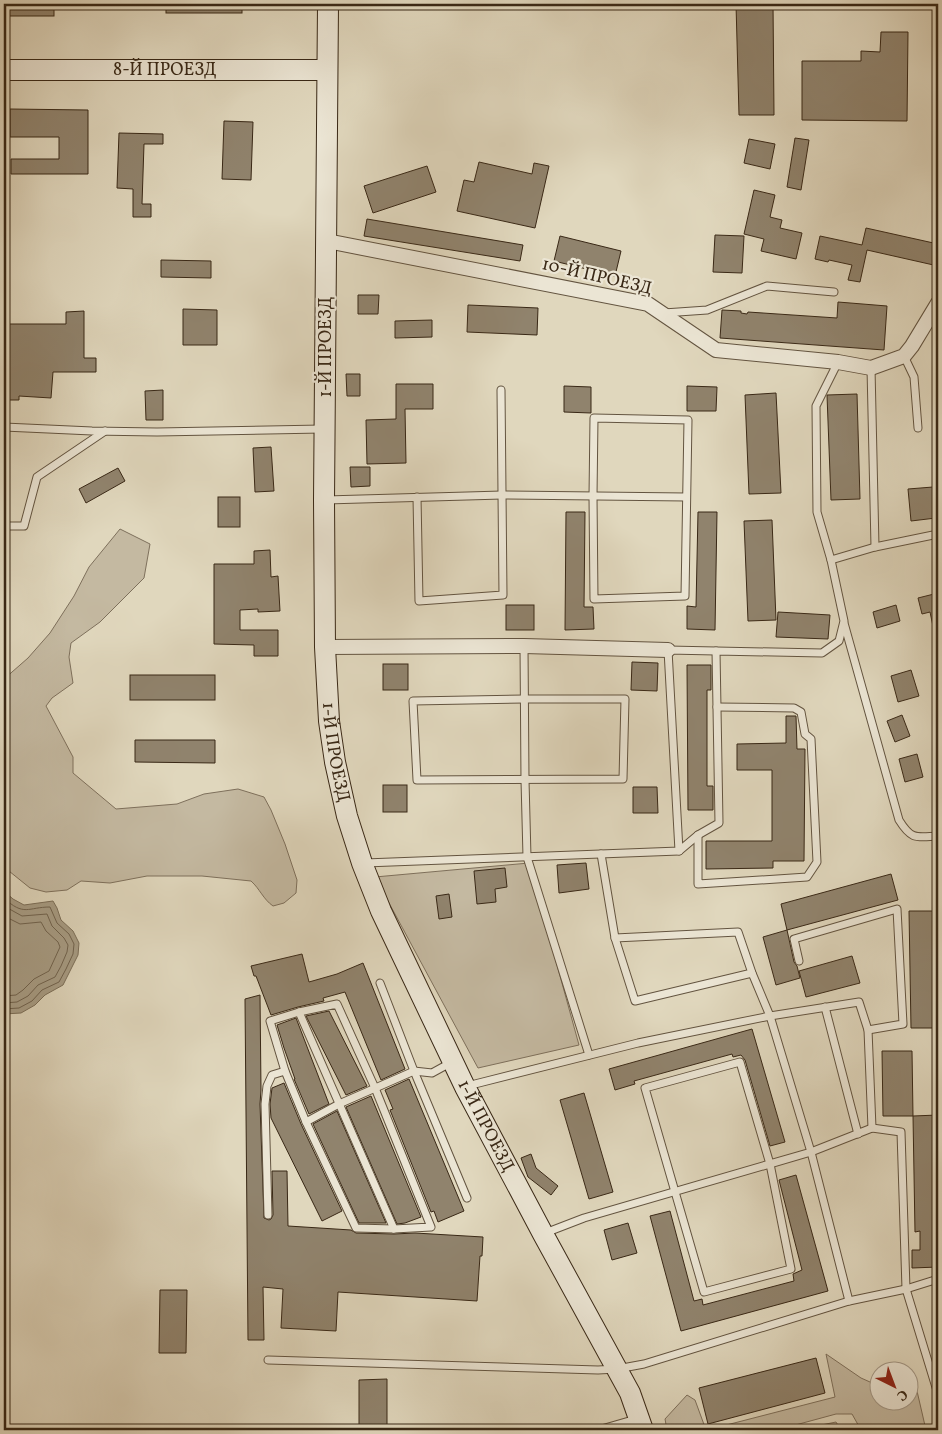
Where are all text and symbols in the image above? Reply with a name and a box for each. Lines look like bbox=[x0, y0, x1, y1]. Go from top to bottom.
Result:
street label: 8-Й ПРОЕЗД bbox=[113, 58, 217, 83]
street label: 10-Й ПРОЕЗД bbox=[539, 252, 655, 302]
street label: 1-Й ПРОЕЗД bbox=[314, 296, 339, 398]
street label: 1-Й ПРОЕЗД bbox=[316, 702, 356, 805]
street label: 1-Й ПРОЕЗД bbox=[451, 1076, 520, 1177]
north arrow bbox=[870, 1362, 920, 1412]
text: С bbox=[892, 1384, 911, 1405]

